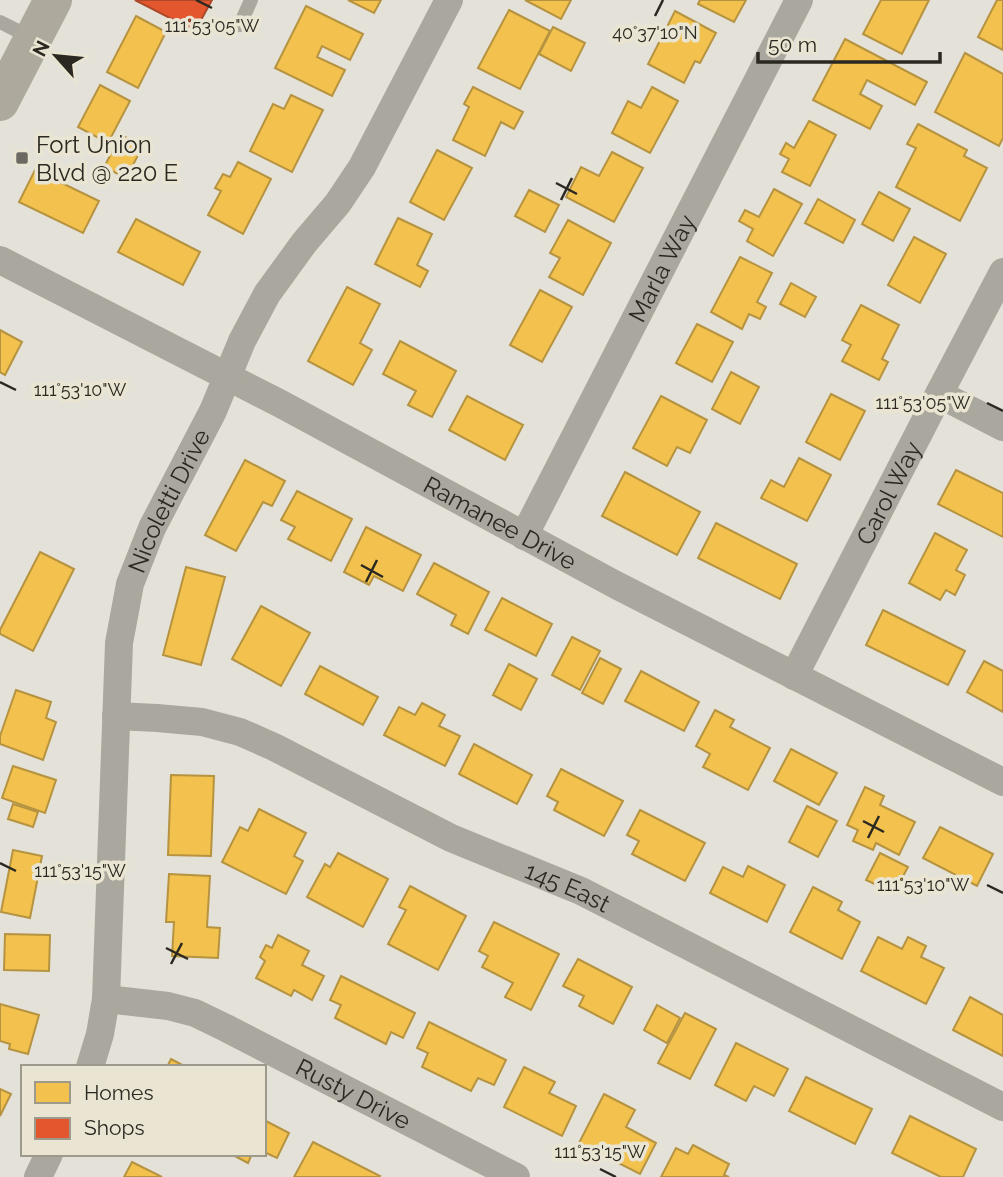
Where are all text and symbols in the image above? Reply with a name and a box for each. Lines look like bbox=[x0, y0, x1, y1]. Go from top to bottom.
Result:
text: 111°53'05"W bbox=[165, 15, 260, 36]
north arrow bbox=[21, 21, 91, 91]
scale bar bbox=[758, 21, 940, 65]
text: 40°37'10"N bbox=[612, 22, 698, 43]
text: 50 m bbox=[768, 32, 817, 57]
text: N bbox=[28, 37, 54, 60]
place label: Fort Union Blvd @ 220 E bbox=[36, 130, 178, 187]
marker: Fort Union Blvd @ 220 E bbox=[14, 150, 30, 166]
street label: Marla Way bbox=[622, 210, 701, 327]
text: 111°53'10"W bbox=[34, 379, 127, 400]
text: 111°53'05"W bbox=[876, 392, 971, 413]
street label: Nicoletti Drive bbox=[121, 424, 216, 577]
street label: Carol Way bbox=[850, 436, 927, 549]
street label: Ramanee Drive bbox=[419, 469, 582, 575]
street label: 145 East bbox=[521, 855, 615, 918]
text: 111°53'15"W bbox=[34, 860, 126, 881]
text: 111°53'10"W bbox=[877, 874, 970, 895]
street label: Rusty Drive bbox=[291, 1052, 416, 1135]
legend bbox=[21, 1065, 266, 1156]
text: Homes bbox=[84, 1080, 154, 1105]
text: Shops bbox=[84, 1115, 145, 1140]
text: 111°53'15"W bbox=[554, 1141, 646, 1162]

